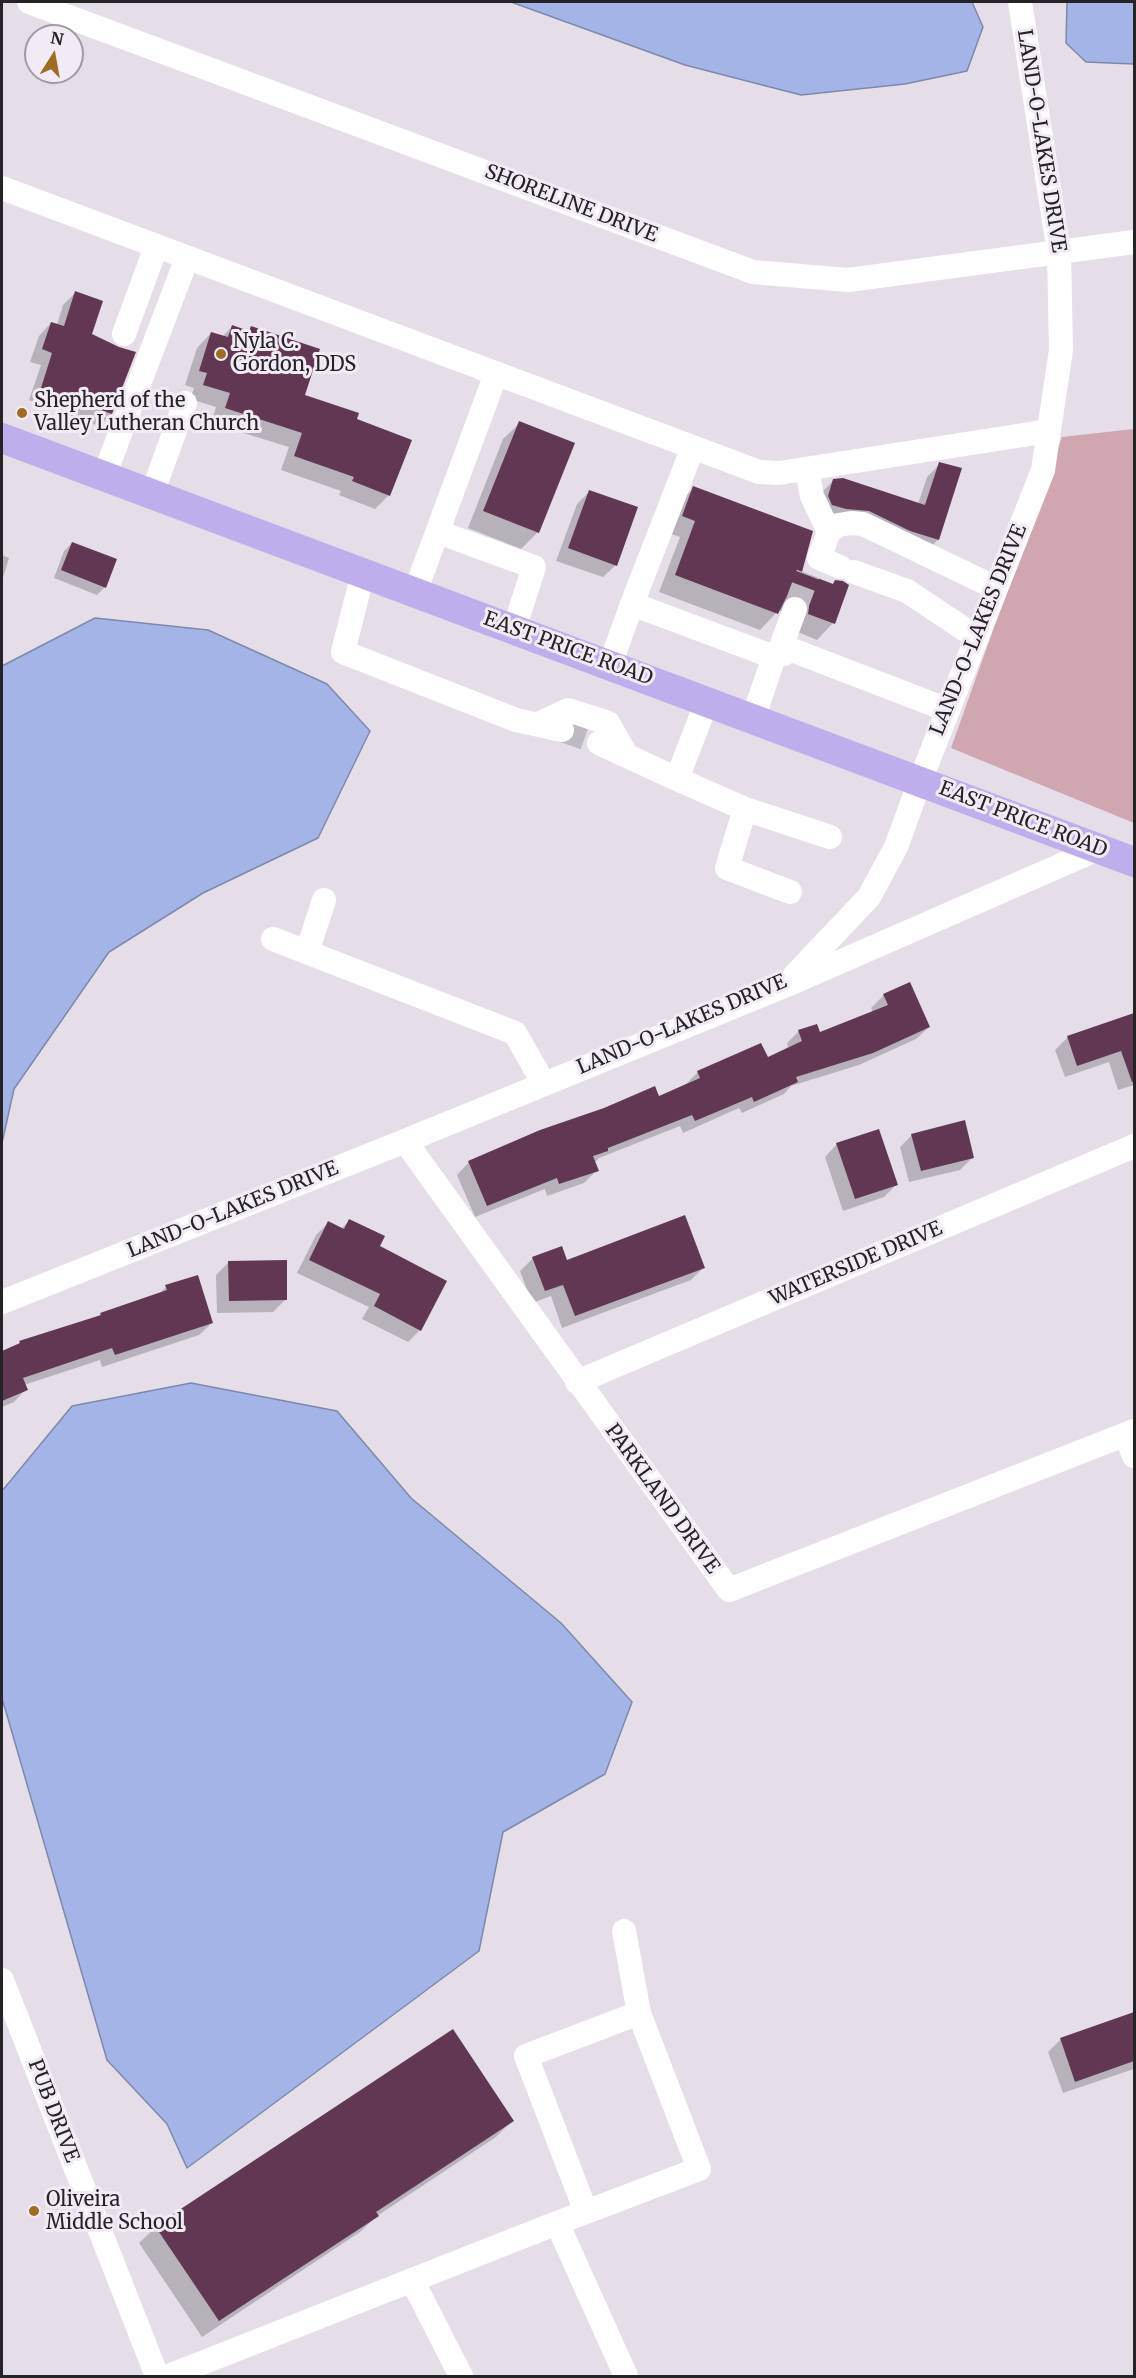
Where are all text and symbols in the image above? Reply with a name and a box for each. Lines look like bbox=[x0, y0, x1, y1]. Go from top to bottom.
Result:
north arrow bbox=[24, 24, 84, 84]
text: N bbox=[49, 27, 65, 49]
street label: LAND-O-LAKES DRIVE bbox=[1012, 28, 1070, 254]
street label: SHORELINE DRIVE bbox=[481, 160, 661, 248]
place label: Nyla C. Gordon, DDS bbox=[233, 330, 356, 377]
marker: Nyla C. Gordon, DDS bbox=[214, 347, 228, 361]
place label: Shepherd of the Valley Lutheran Church bbox=[34, 389, 259, 436]
marker: Shepherd of the Valley Lutheran Church bbox=[15, 406, 29, 420]
street label: LAND-O-LAKES DRIVE bbox=[926, 521, 1032, 739]
street label: EAST PRICE ROAD bbox=[480, 607, 656, 691]
street label: EAST PRICE ROAD bbox=[936, 777, 1110, 863]
street label: LAND-O-LAKES DRIVE bbox=[574, 970, 790, 1080]
street label: LAND-O-LAKES DRIVE bbox=[124, 1157, 342, 1263]
street label: WATERSIDE DRIVE bbox=[766, 1217, 946, 1311]
street label: PARKLAND DRIVE bbox=[600, 1420, 724, 1578]
street label: PUB DRIVE bbox=[22, 2056, 84, 2166]
place label: Oliveira Middle School bbox=[46, 2188, 183, 2235]
marker: Oliveira Middle School bbox=[27, 2204, 41, 2218]

